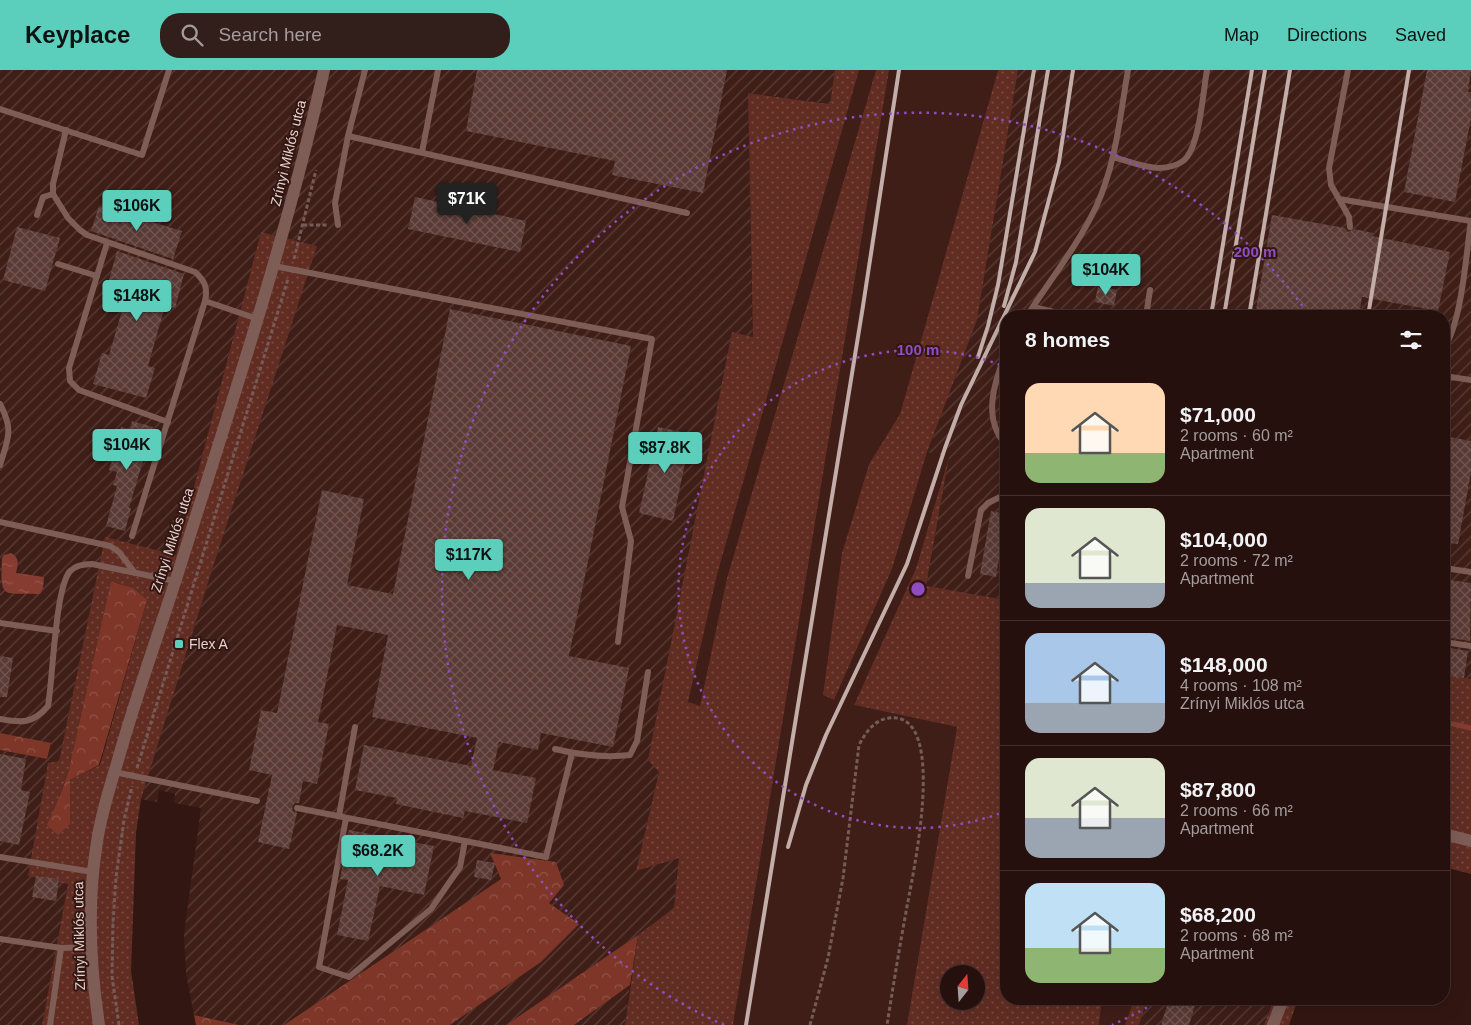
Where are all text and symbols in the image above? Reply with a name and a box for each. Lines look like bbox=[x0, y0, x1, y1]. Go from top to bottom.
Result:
search box bbox=[160, 13, 510, 58]
text: Keyplace bbox=[25, 21, 130, 48]
icon: search bbox=[178, 21, 206, 49]
text: Search here bbox=[218, 24, 322, 45]
text: Map bbox=[1224, 25, 1259, 45]
text: Directions bbox=[1287, 25, 1367, 45]
text: Saved bbox=[1395, 25, 1446, 45]
street label: Zrínyi Miklós utca bbox=[267, 98, 309, 208]
pin: $71K bbox=[437, 182, 497, 225]
pin: $106K bbox=[102, 190, 172, 232]
text: $71K bbox=[448, 190, 486, 207]
text: $106K bbox=[113, 197, 161, 214]
text: 200 m bbox=[1234, 243, 1276, 260]
pin: $104K bbox=[1071, 254, 1141, 296]
text: $104K bbox=[1082, 261, 1130, 278]
pin: $148K bbox=[102, 280, 172, 322]
text: $148K bbox=[113, 287, 161, 304]
icon: filters bbox=[1397, 326, 1425, 354]
text: 8 homes bbox=[1025, 328, 1110, 351]
text: 100 m bbox=[897, 341, 939, 358]
icon: home bbox=[1065, 403, 1125, 463]
text: $71,000 bbox=[1180, 403, 1256, 426]
text: 2 rooms · 60 m² bbox=[1180, 427, 1293, 444]
pin: $104K bbox=[92, 428, 162, 471]
pin: $87.8K bbox=[624, 432, 706, 474]
text: $104K bbox=[103, 436, 151, 453]
text: $87.8K bbox=[639, 439, 691, 456]
text: Apartment bbox=[1180, 445, 1254, 462]
street label: Zrínyi Miklós utca bbox=[148, 486, 197, 594]
icon: home bbox=[1065, 528, 1125, 588]
text: $104,000 bbox=[1180, 528, 1268, 551]
pin: $117K bbox=[434, 538, 504, 581]
text: $117K bbox=[446, 546, 492, 563]
text: 2 rooms · 72 m² bbox=[1180, 552, 1293, 569]
text: Apartment bbox=[1180, 570, 1254, 587]
centre of rings bbox=[909, 580, 927, 598]
place label: Flex A bbox=[189, 636, 229, 652]
marker: Flex A bbox=[173, 638, 185, 650]
icon: home bbox=[1065, 653, 1125, 713]
text: $148,000 bbox=[1180, 653, 1268, 676]
text: 4 rooms · 108 m² bbox=[1180, 677, 1302, 694]
text: Zrínyi Miklós utca bbox=[1180, 695, 1304, 712]
icon: home bbox=[1065, 778, 1125, 838]
text: $87,800 bbox=[1180, 778, 1256, 801]
text: 2 rooms · 66 m² bbox=[1180, 802, 1293, 819]
text: Apartment bbox=[1180, 820, 1254, 837]
pin: $68.2K bbox=[337, 834, 419, 877]
text: $68.2K bbox=[352, 842, 404, 859]
street label: Zrínyi Miklós utca bbox=[70, 881, 88, 991]
icon: home bbox=[1065, 903, 1125, 963]
text: $68,200 bbox=[1180, 903, 1256, 926]
text: 2 rooms · 68 m² bbox=[1180, 927, 1293, 944]
text: Apartment bbox=[1180, 945, 1254, 962]
north arrow bbox=[940, 965, 985, 1010]
map controls bbox=[940, 965, 985, 1010]

